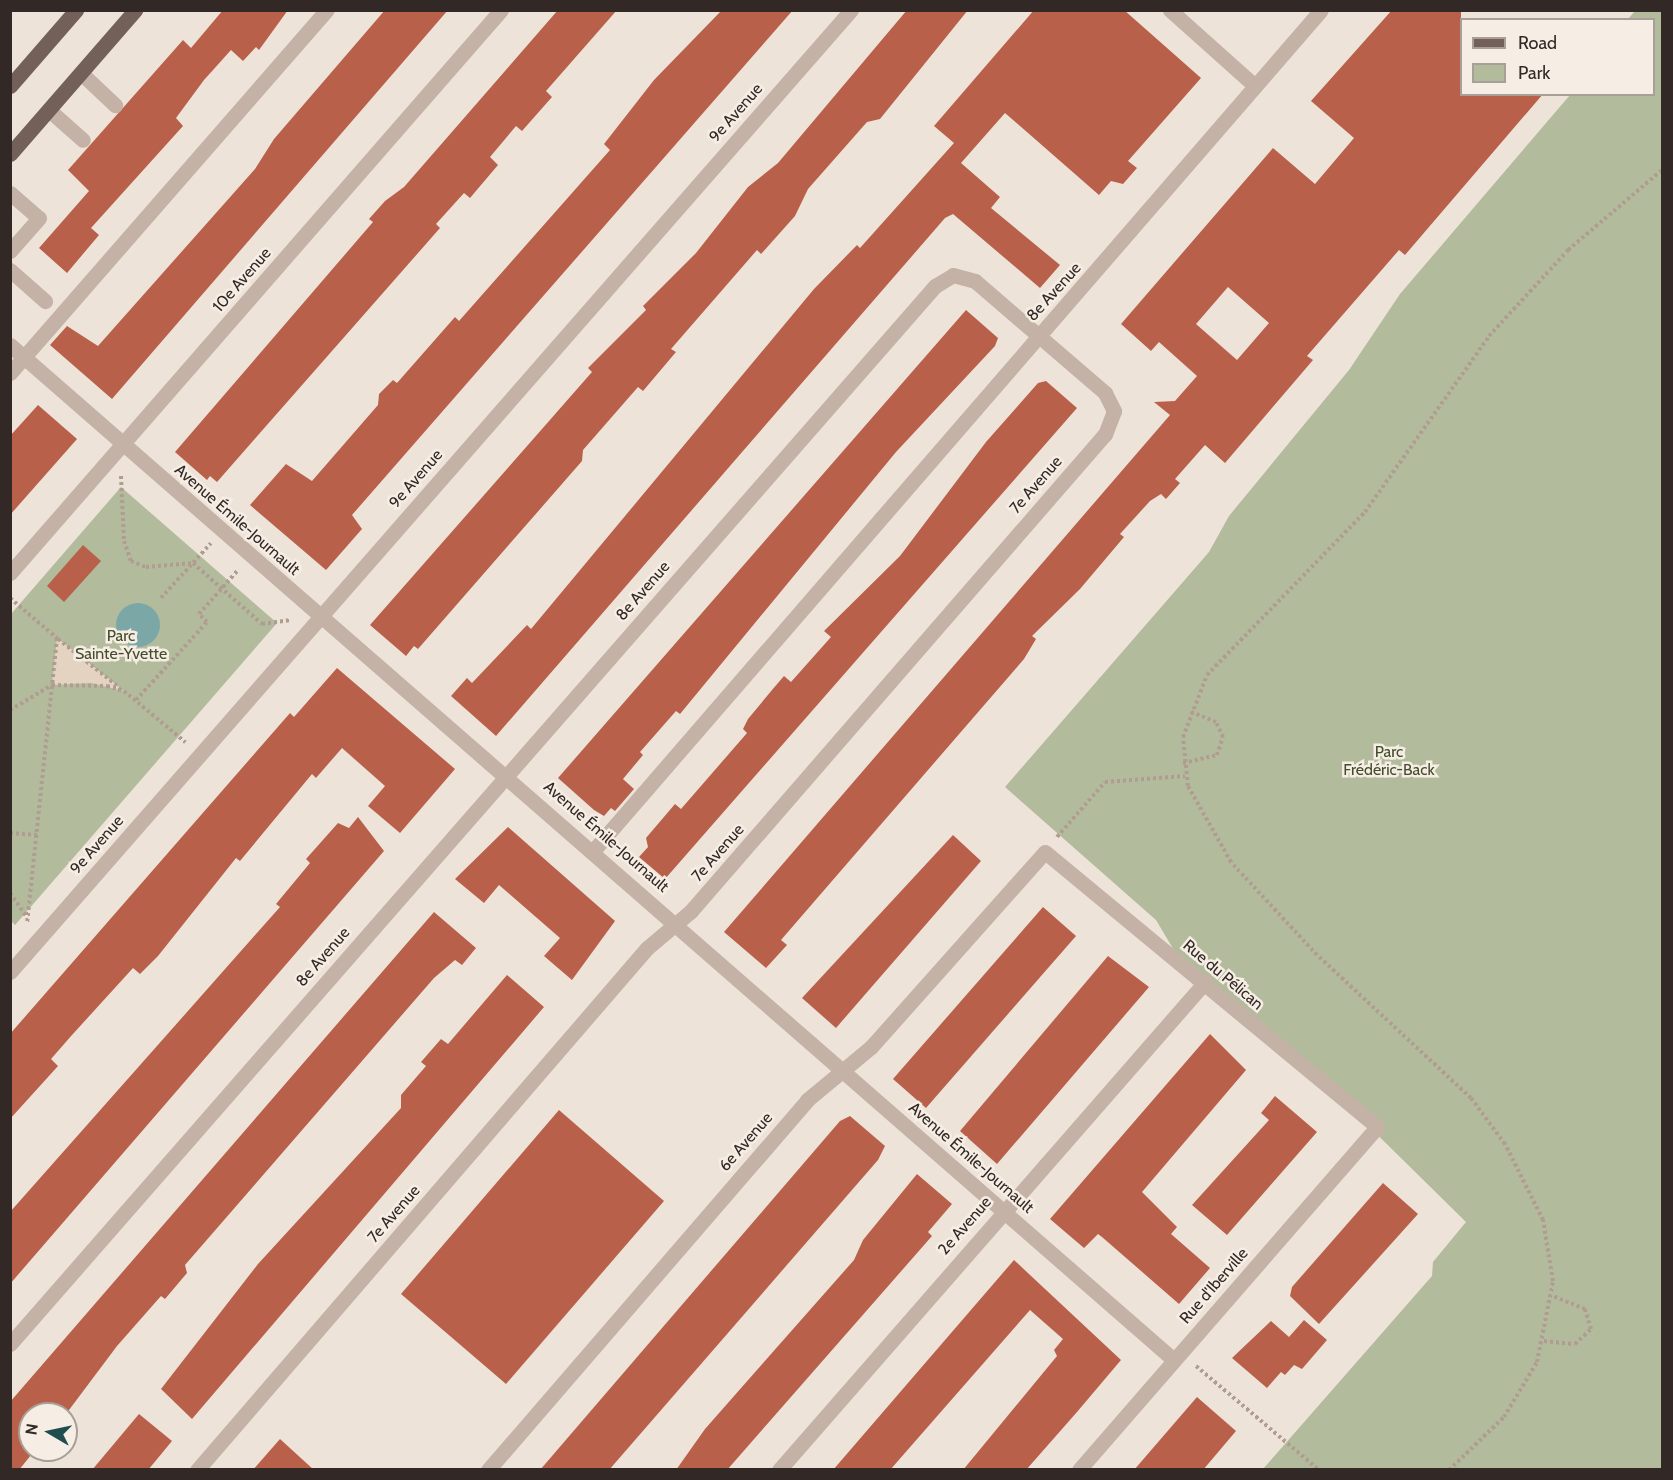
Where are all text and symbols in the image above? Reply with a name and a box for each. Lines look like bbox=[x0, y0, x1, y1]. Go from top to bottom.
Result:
legend bbox=[1460, 18, 1655, 96]
text: Road bbox=[1518, 32, 1557, 54]
text: Park bbox=[1518, 62, 1550, 84]
street label: 9e Avenue bbox=[705, 80, 767, 146]
street label: 10e Avenue bbox=[209, 244, 275, 316]
street label: 8e Avenue bbox=[1023, 259, 1085, 325]
street label: 9e Avenue bbox=[385, 446, 447, 512]
street label: 7e Avenue bbox=[1006, 452, 1066, 518]
street label: Avenue Émile-Journault bbox=[171, 460, 303, 580]
street label: 8e Avenue bbox=[612, 557, 674, 625]
park label: Parc Sainte-Yvette bbox=[75, 626, 167, 664]
park label: Parc Frédéric-Back bbox=[1343, 742, 1435, 780]
street label: Avenue Émile-Journault bbox=[540, 777, 672, 897]
street label: 9e Avenue bbox=[66, 812, 128, 878]
street label: 7e Avenue bbox=[688, 820, 748, 886]
street label: 8e Avenue bbox=[292, 923, 354, 991]
street label: Rue du Pélican bbox=[1179, 936, 1267, 1014]
street label: Avenue Émile-Journault bbox=[905, 1098, 1037, 1218]
street label: 6e Avenue bbox=[715, 1109, 777, 1175]
street label: 7e Avenue bbox=[364, 1181, 424, 1247]
street label: 2e Avenue bbox=[934, 1193, 996, 1259]
street label: Rue d'Iberville bbox=[1176, 1244, 1252, 1328]
north arrow bbox=[18, 1402, 78, 1462]
text: N bbox=[21, 1422, 42, 1436]

